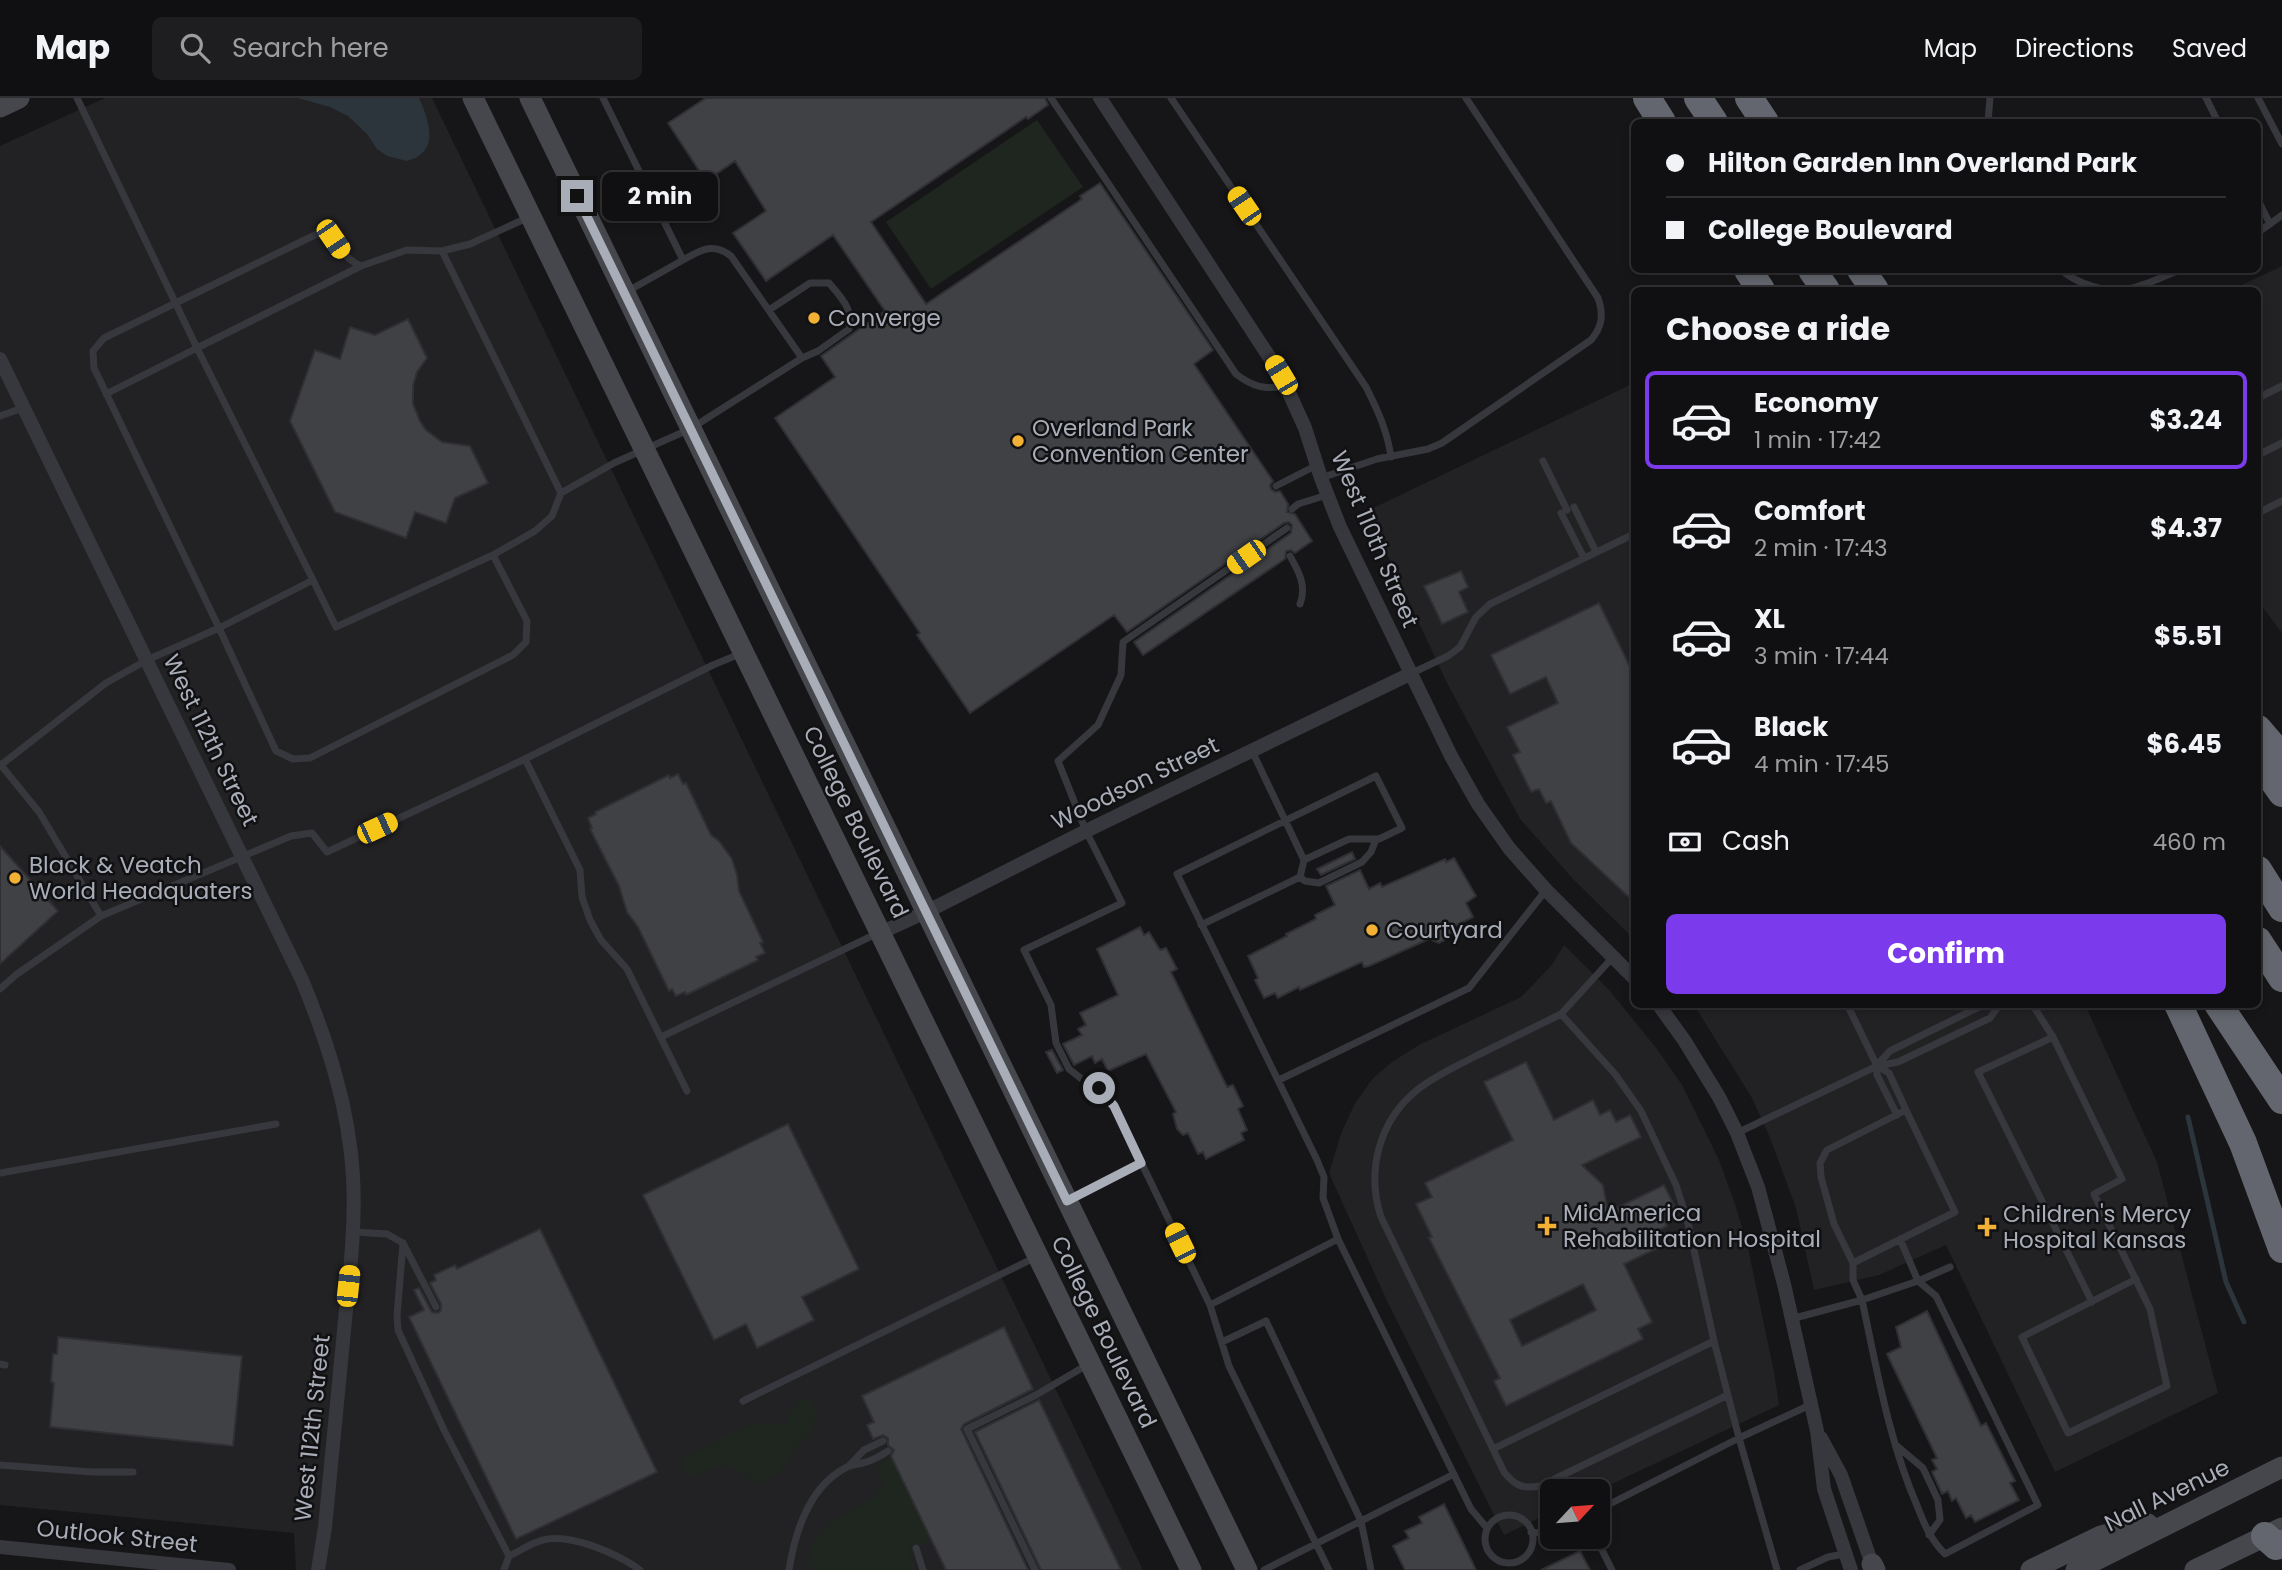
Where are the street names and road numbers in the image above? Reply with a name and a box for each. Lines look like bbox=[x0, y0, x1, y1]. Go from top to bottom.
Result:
street label: West 110th Street bbox=[1323, 446, 1427, 632]
street label: West 112th Street bbox=[155, 649, 267, 831]
street label: College Boulevard bbox=[796, 721, 916, 923]
street label: Woodson Street bbox=[1046, 729, 1224, 837]
street label: College Boulevard bbox=[1044, 1231, 1164, 1433]
street label: West 112th Street bbox=[286, 1333, 338, 1523]
street label: Nall Avenue bbox=[2099, 1451, 2235, 1539]
street label: Outlook Street bbox=[35, 1512, 199, 1560]

